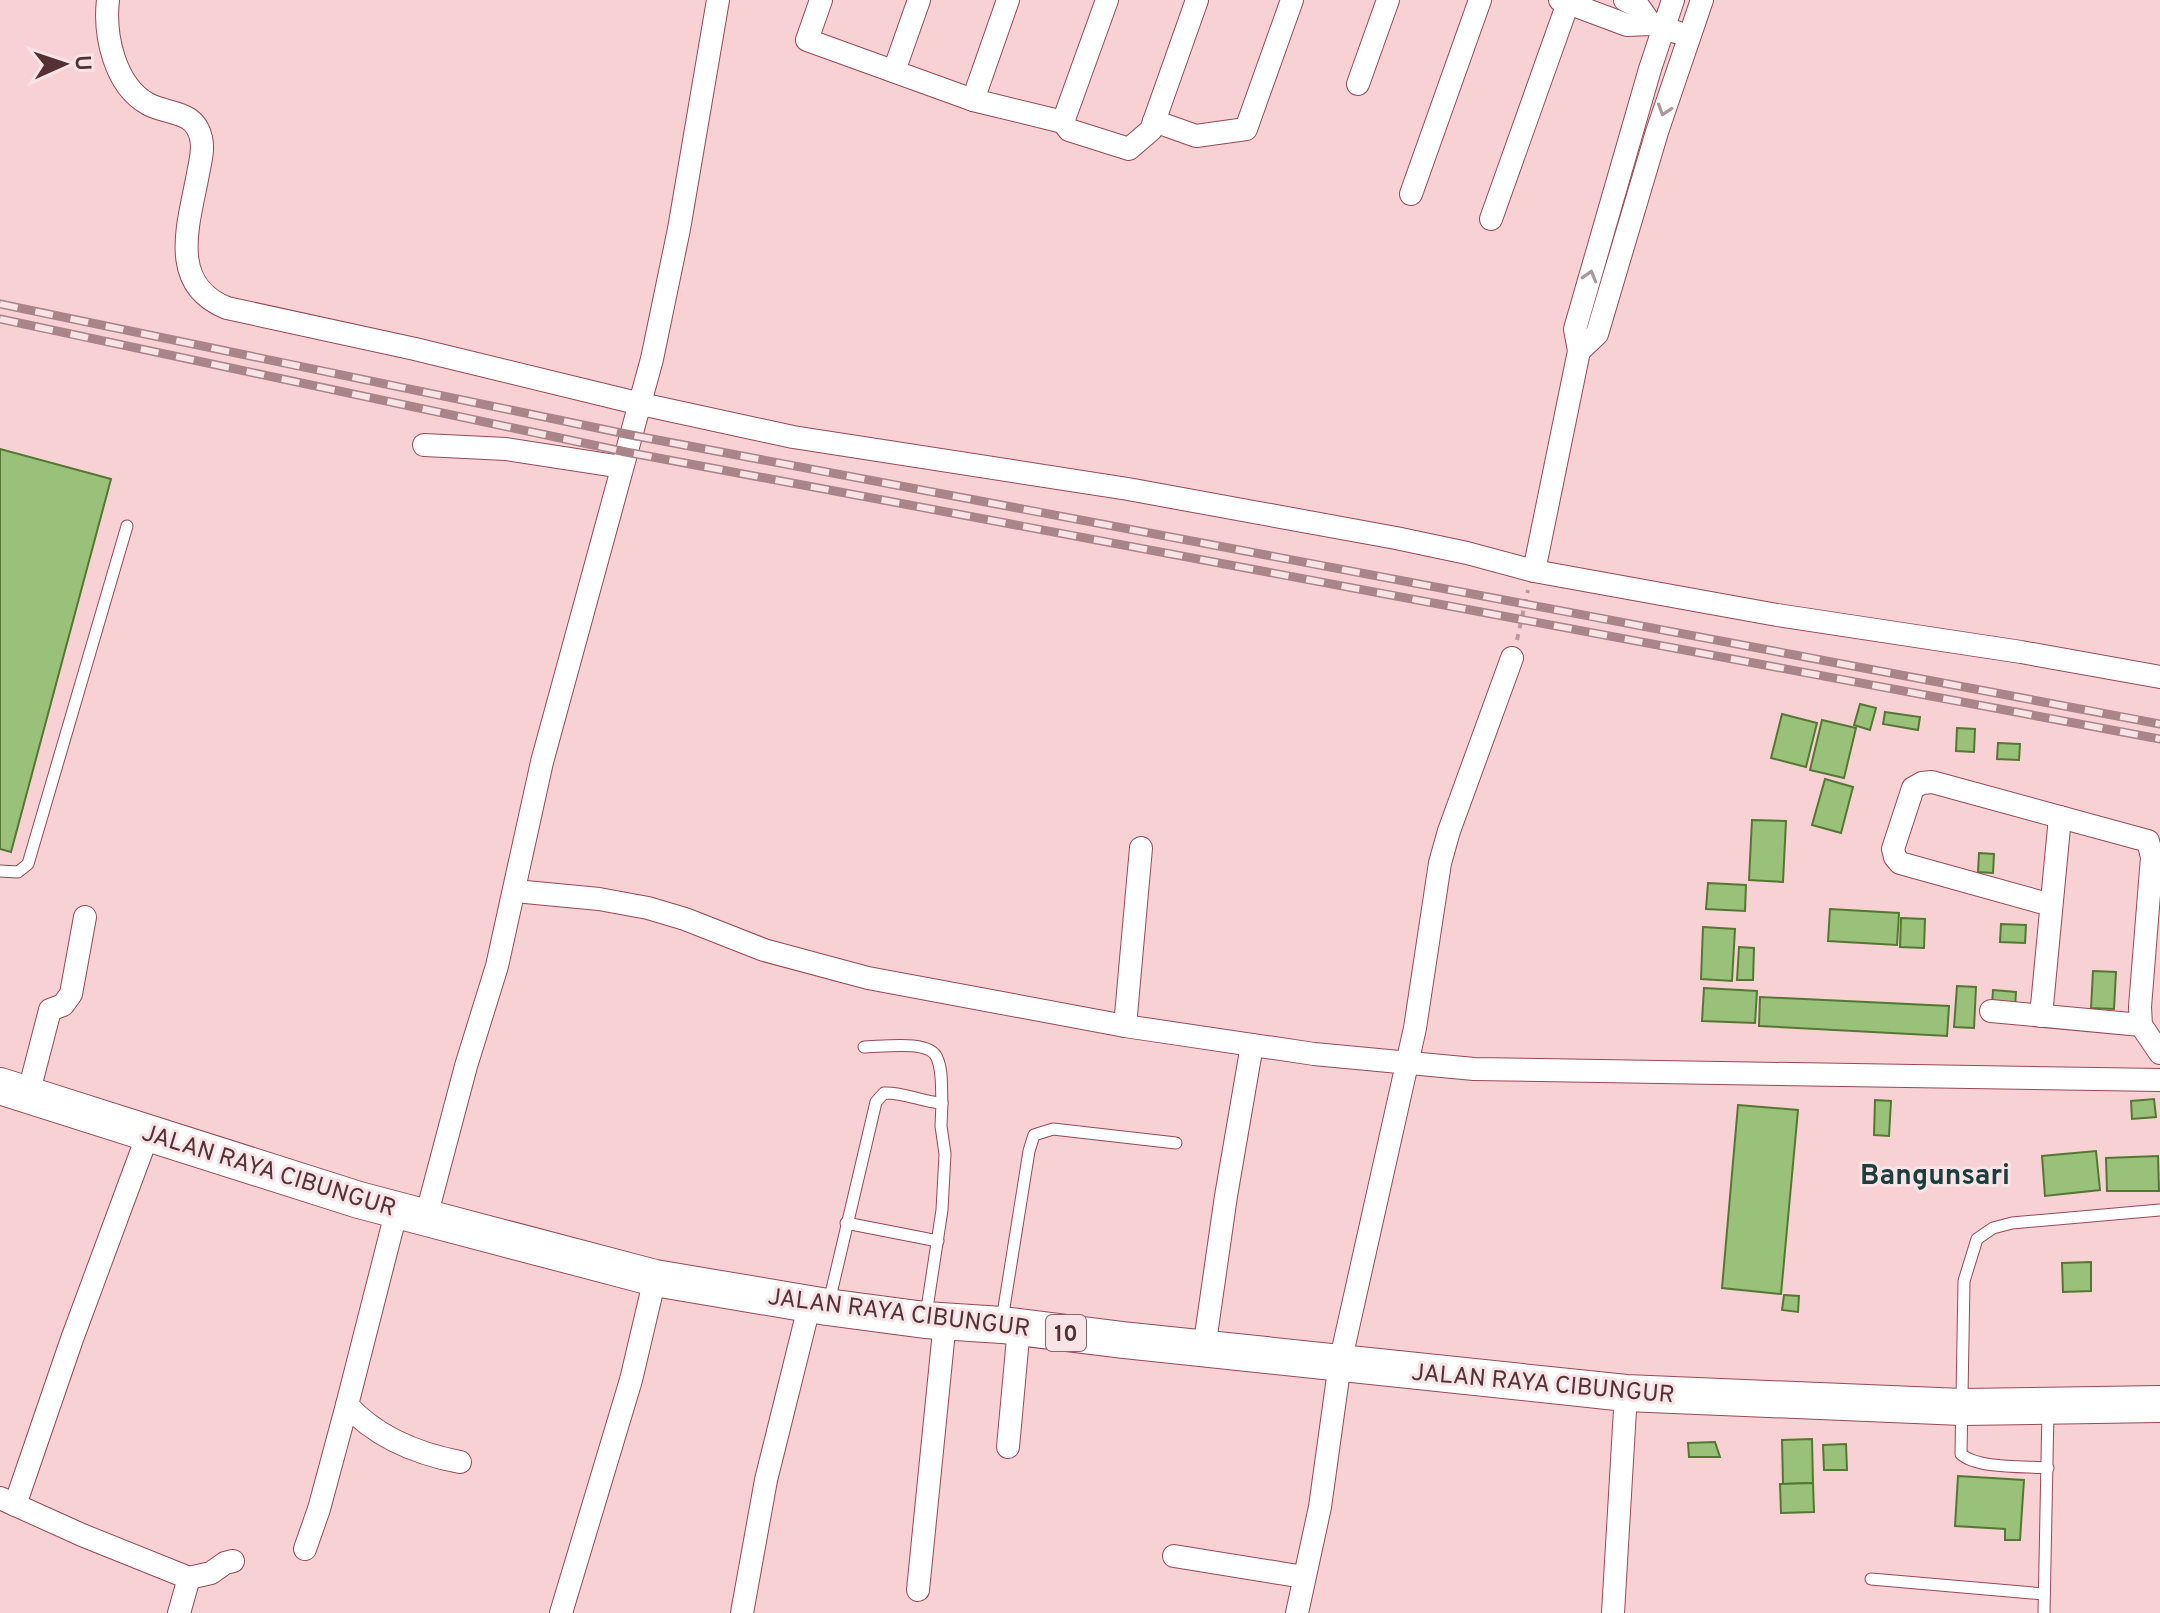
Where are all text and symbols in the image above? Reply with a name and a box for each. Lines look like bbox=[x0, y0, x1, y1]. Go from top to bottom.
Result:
north arrow bbox=[24, 24, 104, 104]
text: U bbox=[68, 55, 95, 72]
one-way arrow bbox=[1658, 102, 1674, 116]
one-way arrow bbox=[1581, 270, 1597, 283]
street label: JALAN RAYA CIBUNGUR bbox=[138, 1119, 399, 1225]
district label: Bangunsari bbox=[1860, 1159, 2010, 1195]
street label: JALAN RAYA CIBUNGUR bbox=[766, 1283, 1032, 1345]
road number: 10 bbox=[1046, 1315, 1086, 1351]
street label: JALAN RAYA CIBUNGUR bbox=[1410, 1359, 1676, 1411]

